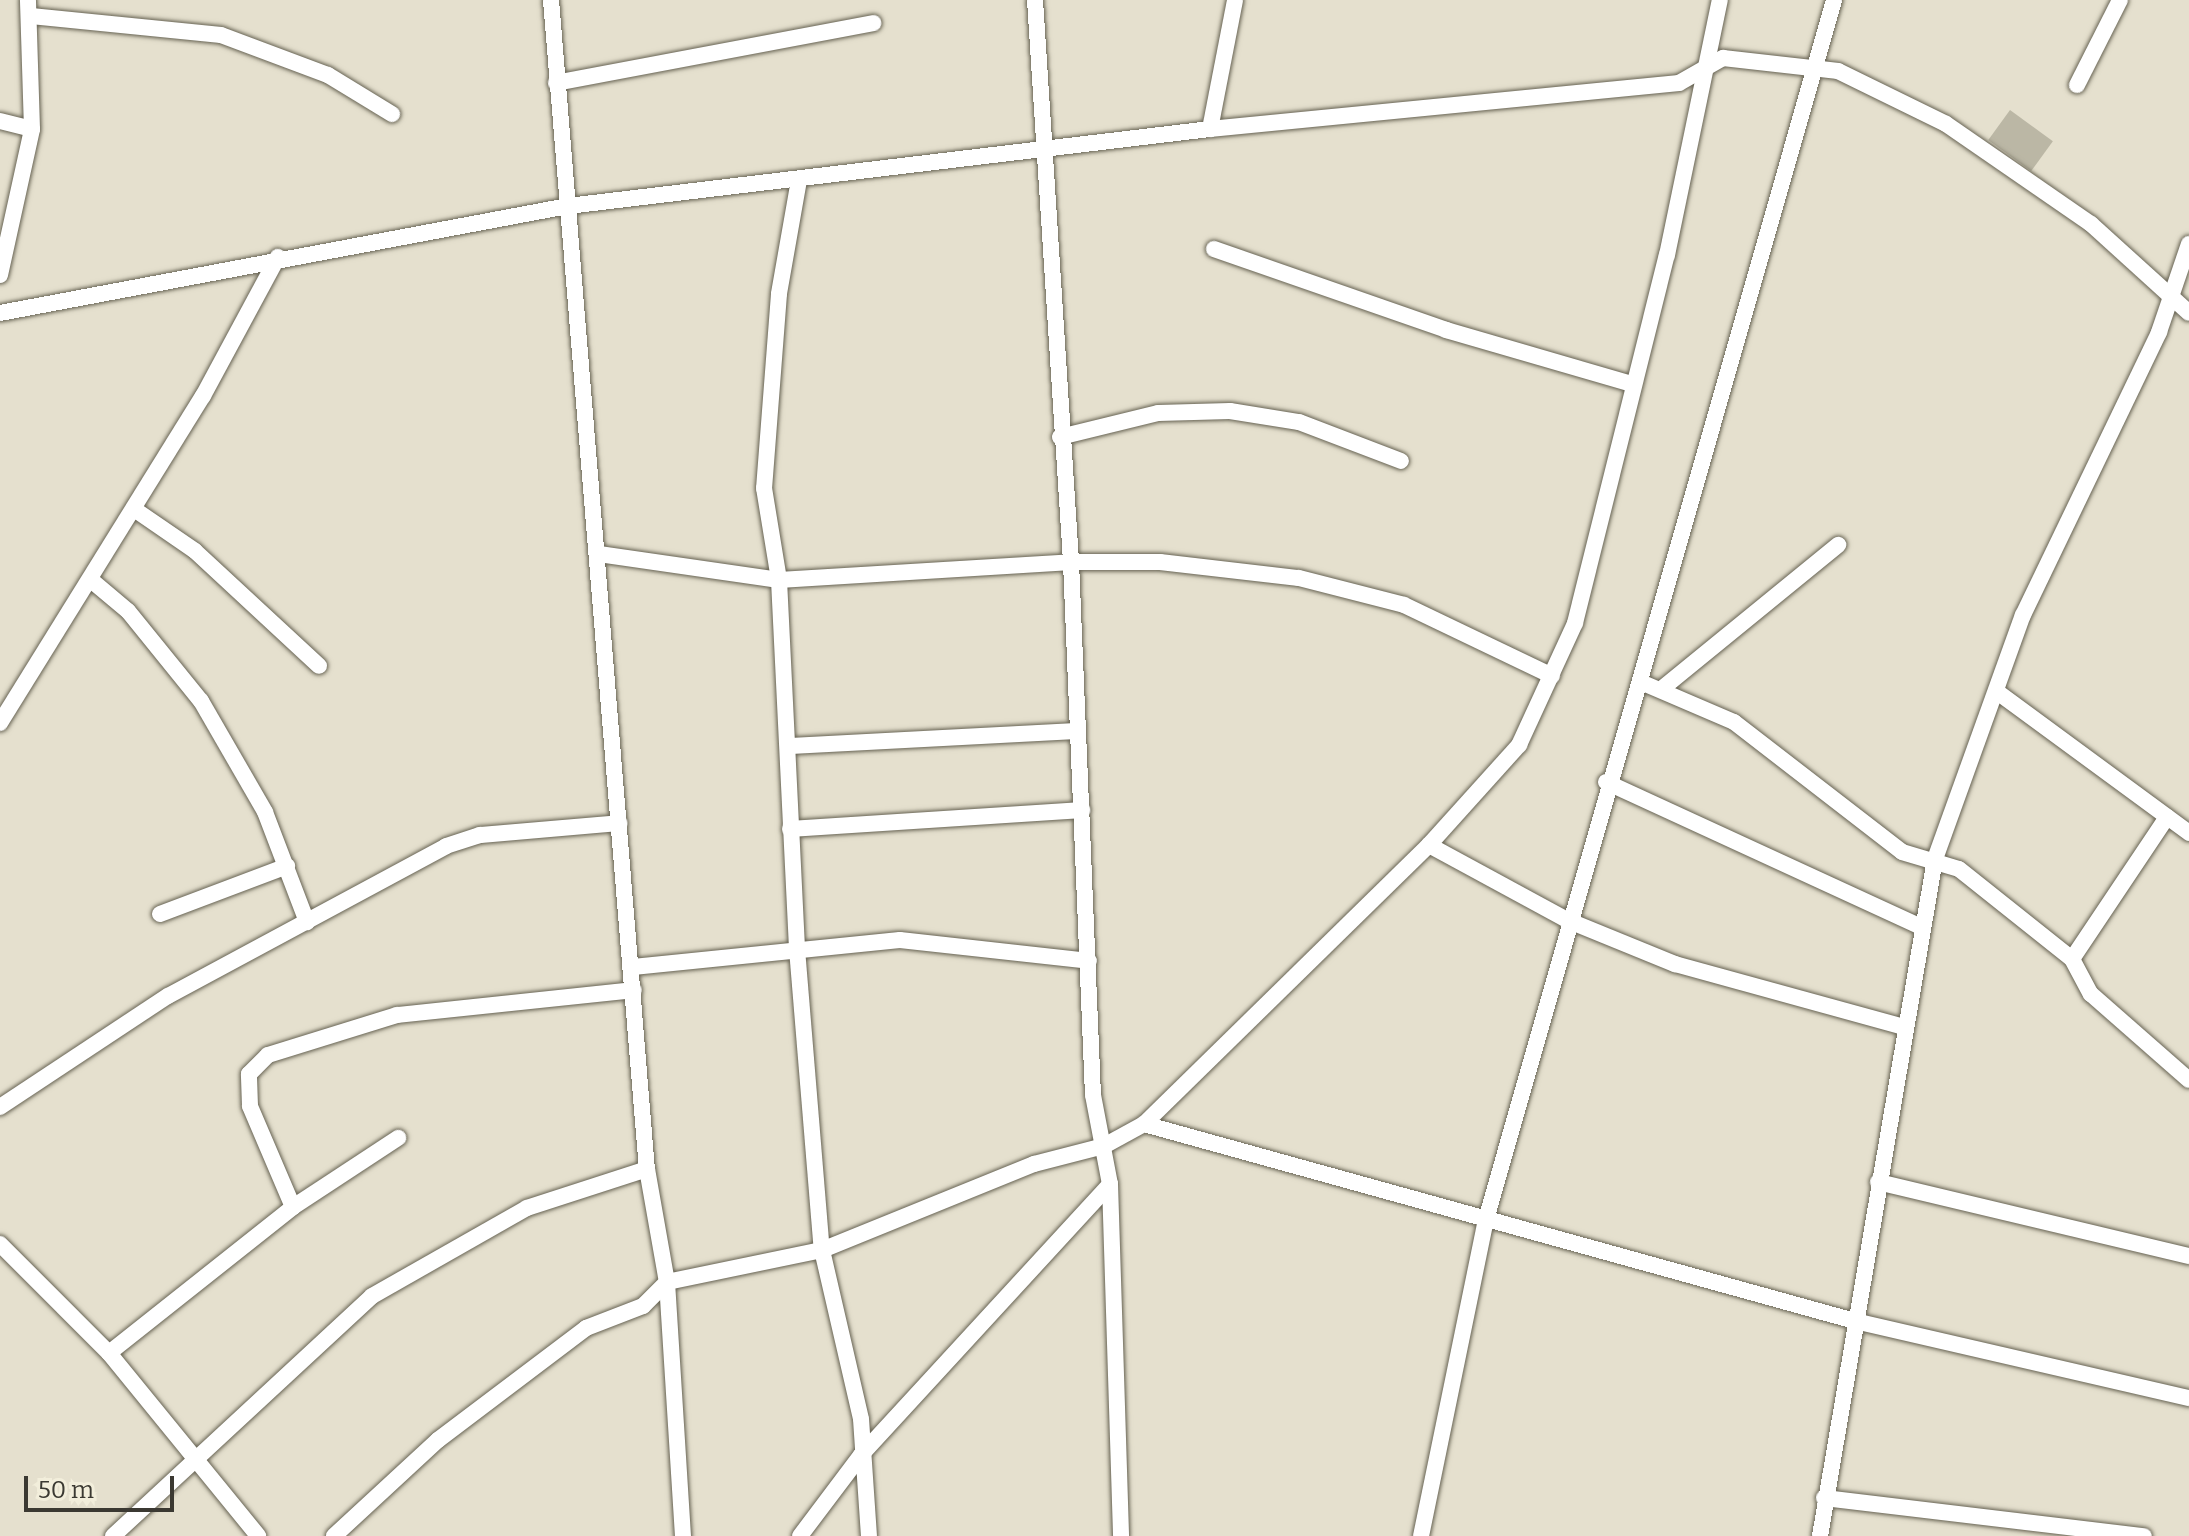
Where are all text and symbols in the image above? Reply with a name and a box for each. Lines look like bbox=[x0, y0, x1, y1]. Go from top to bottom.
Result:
scale bar bbox=[28, 1460, 178, 1510]
text: 50 m bbox=[38, 1476, 94, 1504]

